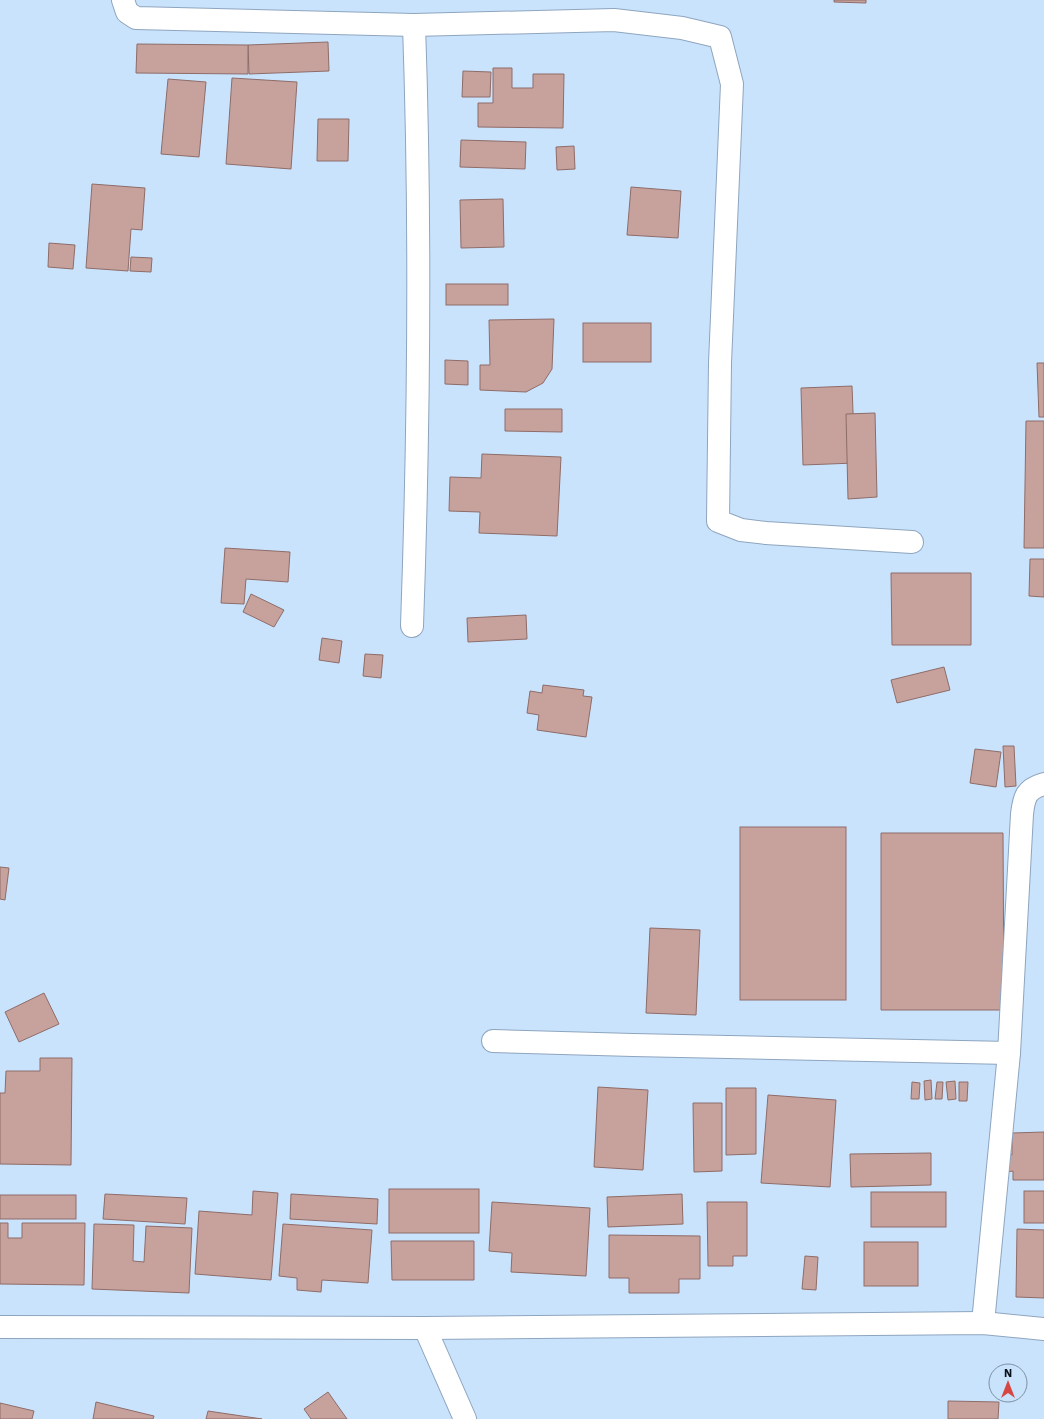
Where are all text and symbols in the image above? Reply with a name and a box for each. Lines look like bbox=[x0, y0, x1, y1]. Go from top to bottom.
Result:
north arrow bbox=[988, 1363, 1028, 1403]
text: N bbox=[1004, 1367, 1012, 1380]

